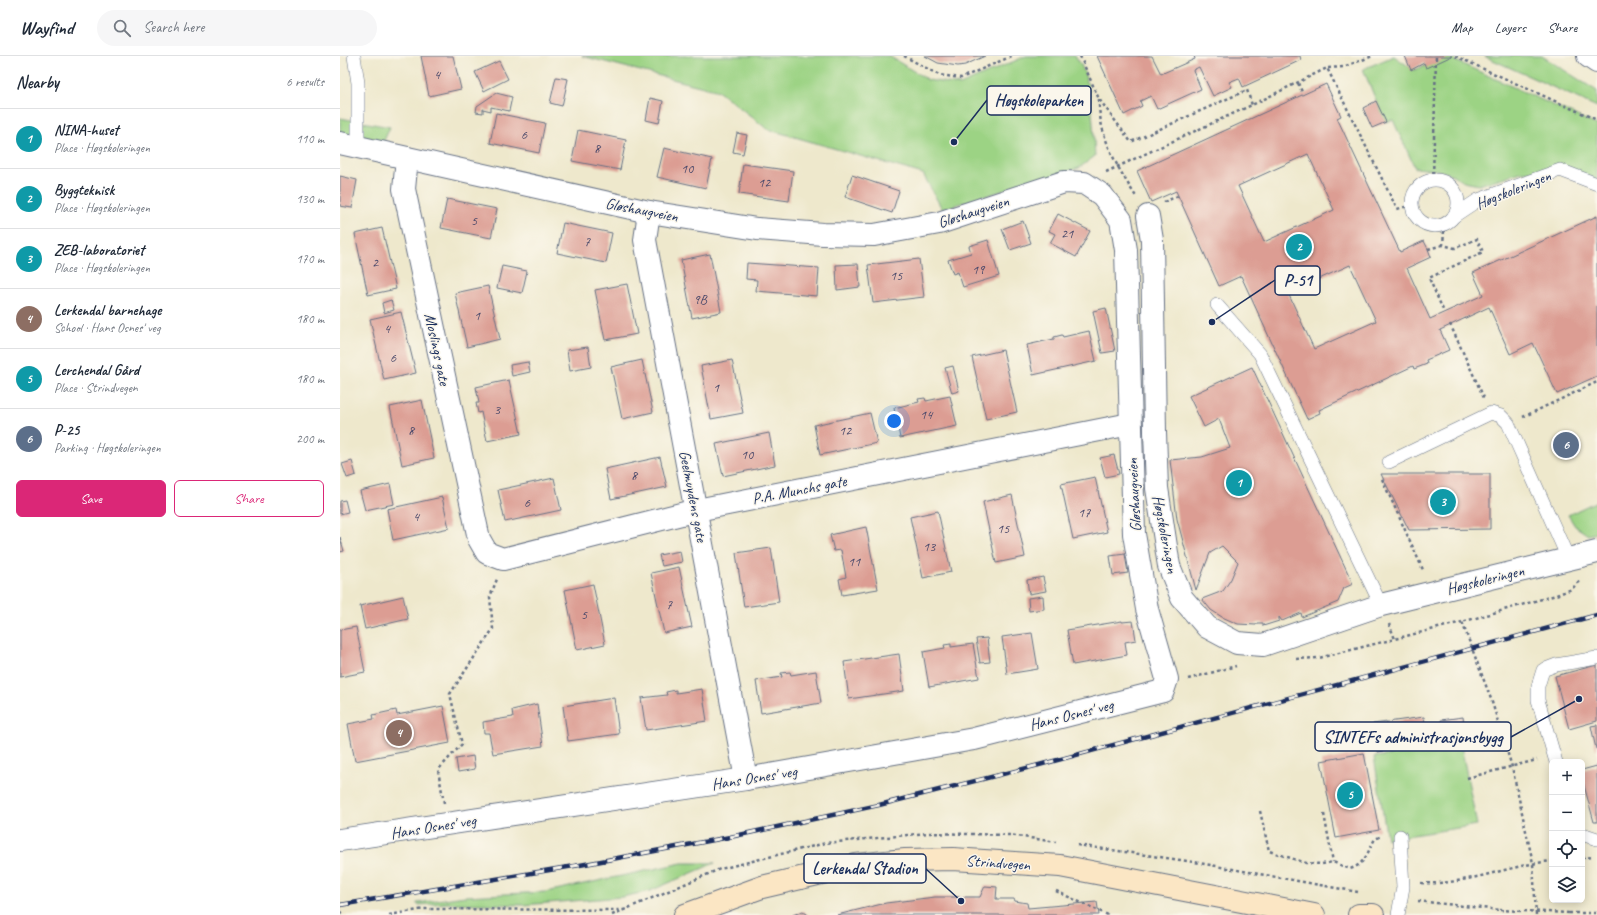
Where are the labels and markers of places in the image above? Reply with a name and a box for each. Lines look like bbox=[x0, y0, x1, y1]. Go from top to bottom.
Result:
callout: Høgskoleparken bbox=[987, 86, 1091, 115]
pin: 2 bbox=[1286, 232, 1312, 262]
callout: P-51 bbox=[1275, 266, 1320, 295]
pin: 6 bbox=[1553, 430, 1579, 460]
pin: 1 bbox=[1226, 468, 1252, 498]
pin: 3 bbox=[1430, 487, 1456, 517]
pin: 4 bbox=[386, 718, 412, 748]
callout: SINTEFs administrasjonsbygg bbox=[1315, 722, 1511, 751]
pin: 5 bbox=[1337, 780, 1363, 810]
callout: Lerkendal Stadion bbox=[804, 854, 926, 883]

